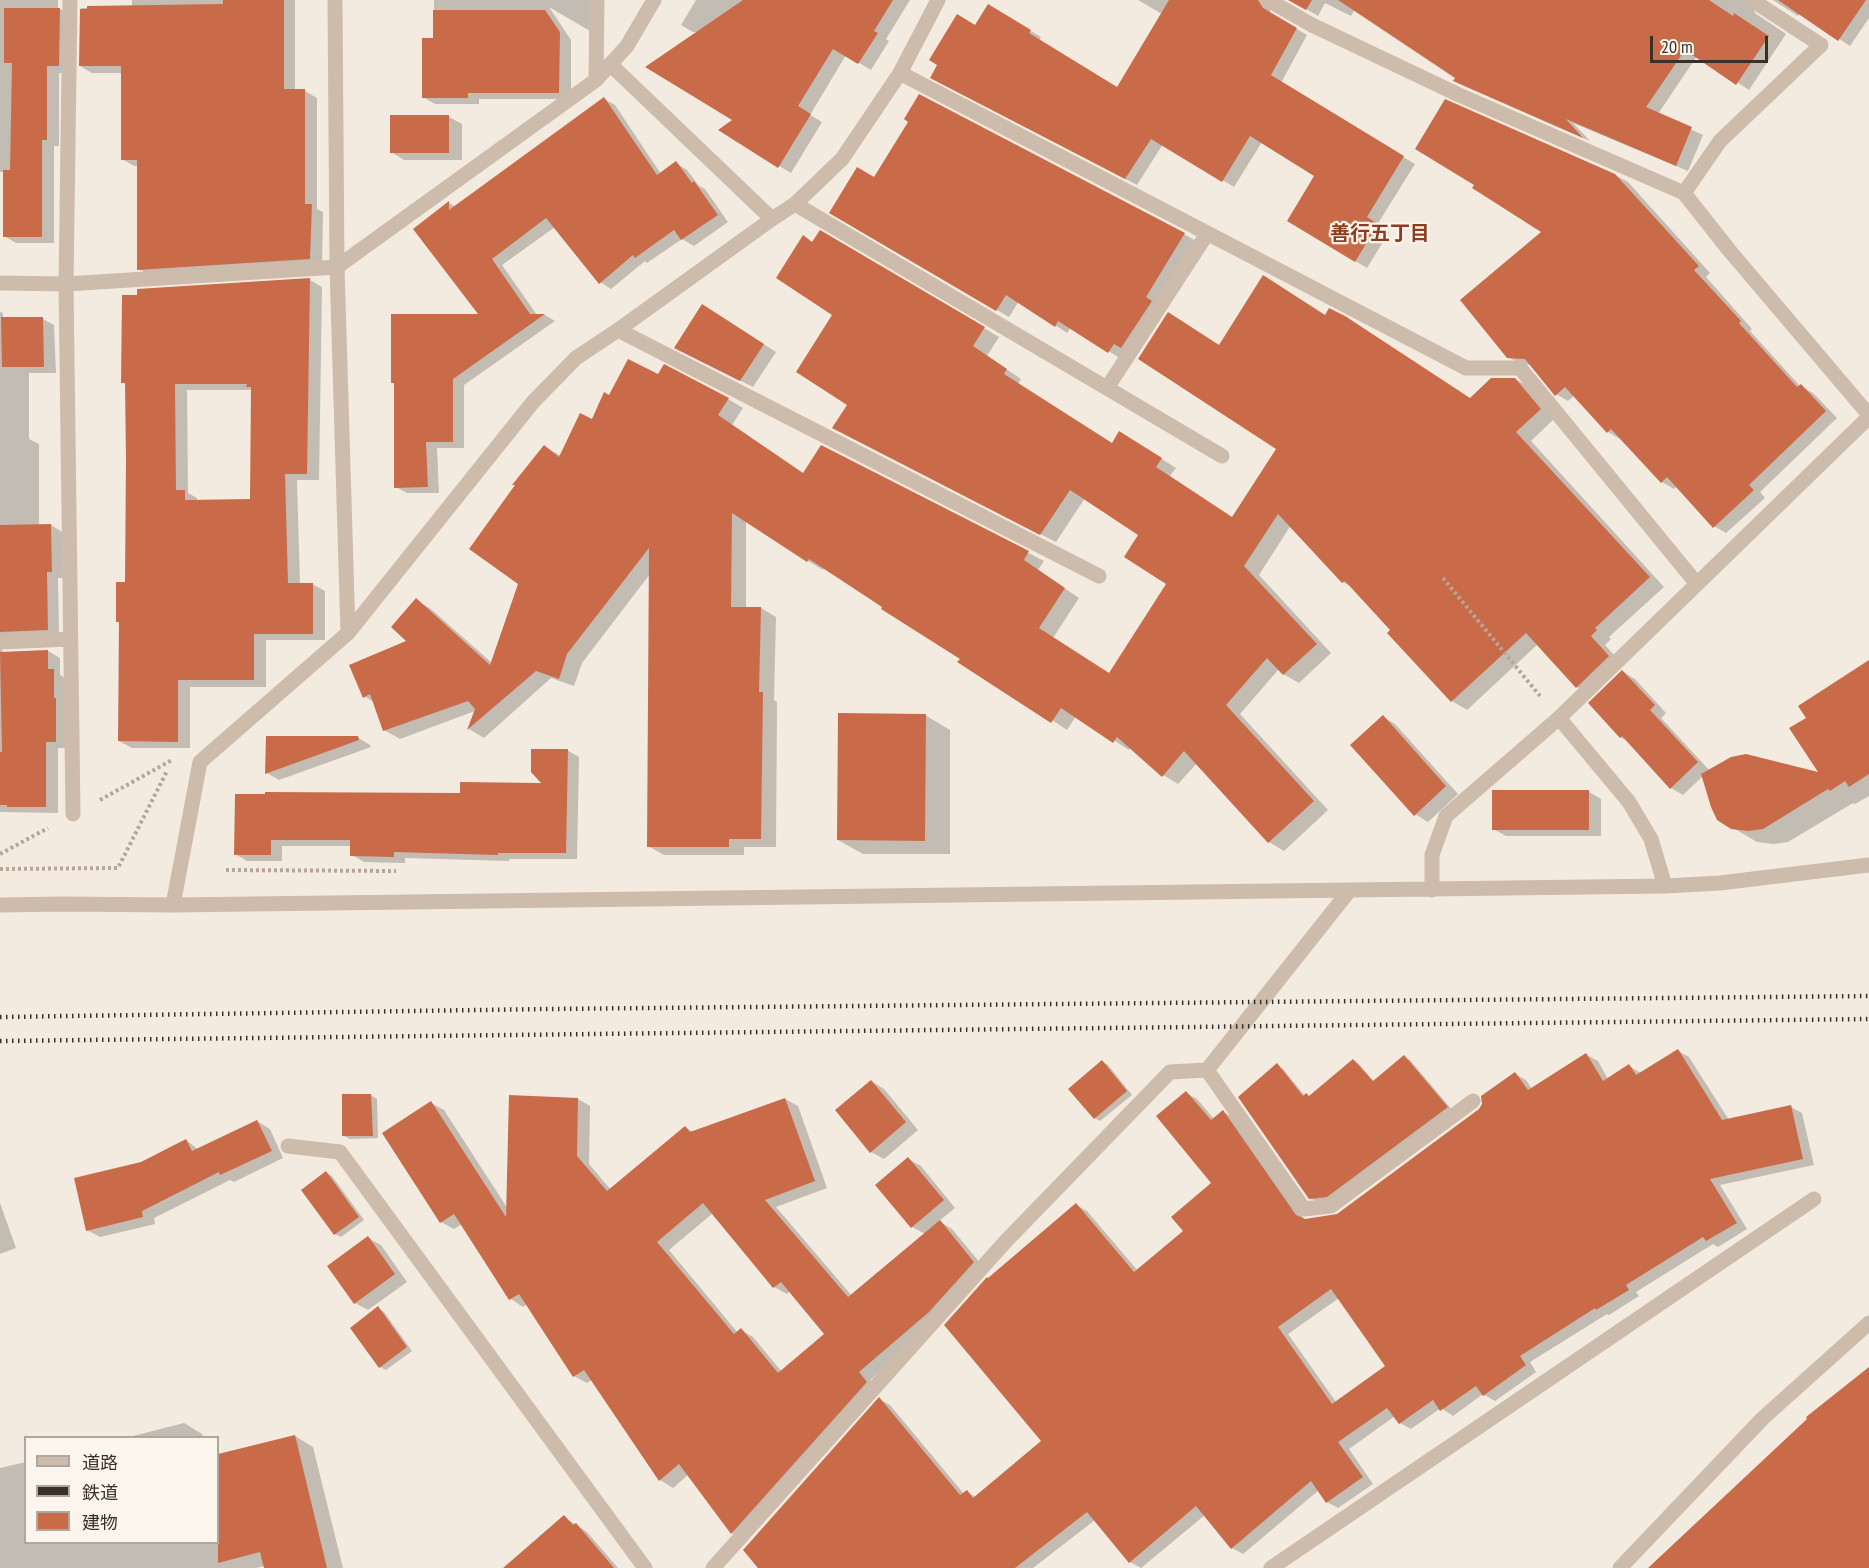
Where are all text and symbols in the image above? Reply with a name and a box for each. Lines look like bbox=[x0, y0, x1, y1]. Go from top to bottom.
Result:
scale bar bbox=[1653, 24, 1772, 62]
text: 20 m bbox=[1661, 35, 1693, 58]
district label: 善行五丁目 bbox=[1330, 222, 1430, 246]
legend bbox=[24, 1436, 219, 1544]
text: 道路 bbox=[82, 1451, 118, 1474]
text: 鉄道 bbox=[82, 1481, 118, 1504]
text: 建物 bbox=[82, 1511, 118, 1534]

